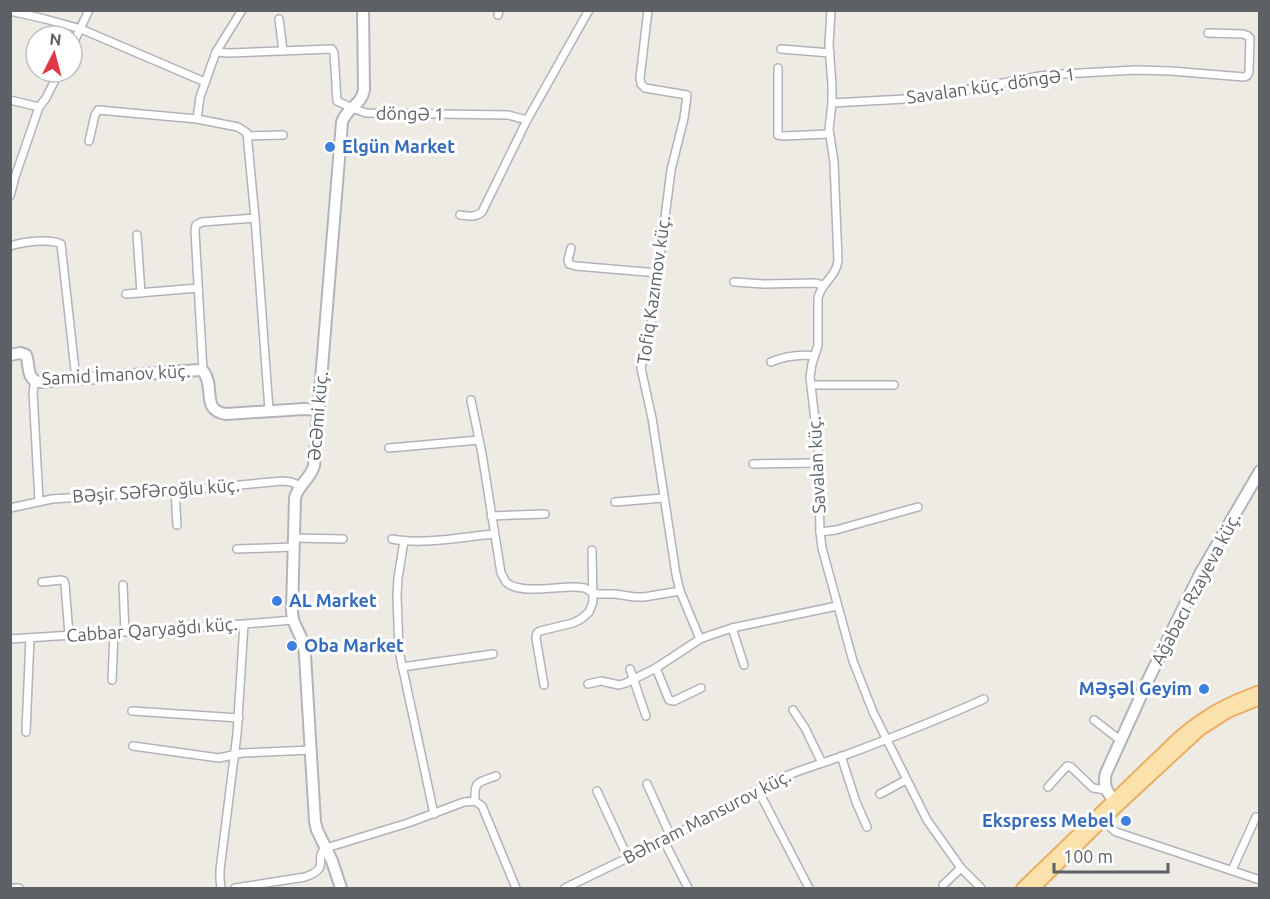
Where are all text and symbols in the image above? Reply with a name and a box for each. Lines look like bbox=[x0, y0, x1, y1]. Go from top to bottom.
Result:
north arrow bbox=[24, 24, 84, 84]
text: N bbox=[49, 30, 62, 49]
street label: Savalan küç. döngə 1 bbox=[905, 63, 1076, 107]
street label: döngə 1 bbox=[376, 102, 444, 124]
place label: Elgün Market bbox=[342, 136, 455, 156]
marker: Elgün Market bbox=[323, 140, 337, 154]
street label: Tofiq Kazımov küç. bbox=[633, 214, 673, 365]
street label: Samid İmanov küç. bbox=[41, 360, 191, 388]
street label: Əcəmi küç. bbox=[303, 370, 331, 462]
street label: Savalan küç. bbox=[803, 416, 829, 514]
street label: Bəşir Səfəroğlu küç. bbox=[72, 474, 240, 506]
street label: Ağabacı Rzayeva küç. bbox=[1146, 509, 1244, 668]
place label: AL Market bbox=[289, 590, 377, 610]
marker: AL Market bbox=[270, 594, 284, 608]
street label: Cabbar Qaryağdı küç. bbox=[66, 613, 238, 646]
place label: Oba Market bbox=[304, 635, 404, 655]
marker: Oba Market bbox=[285, 639, 299, 653]
place label: Məşəl Geyim bbox=[1079, 678, 1192, 699]
marker: Məşəl Geyim bbox=[1197, 682, 1211, 696]
street label: Bəhram Mansurov küç. bbox=[619, 765, 794, 867]
place label: Ekspress Mebel bbox=[982, 810, 1115, 830]
marker: Ekspress Mebel bbox=[1119, 814, 1133, 828]
scale bar bbox=[1054, 836, 1168, 874]
text: 100 m bbox=[1063, 846, 1113, 866]

